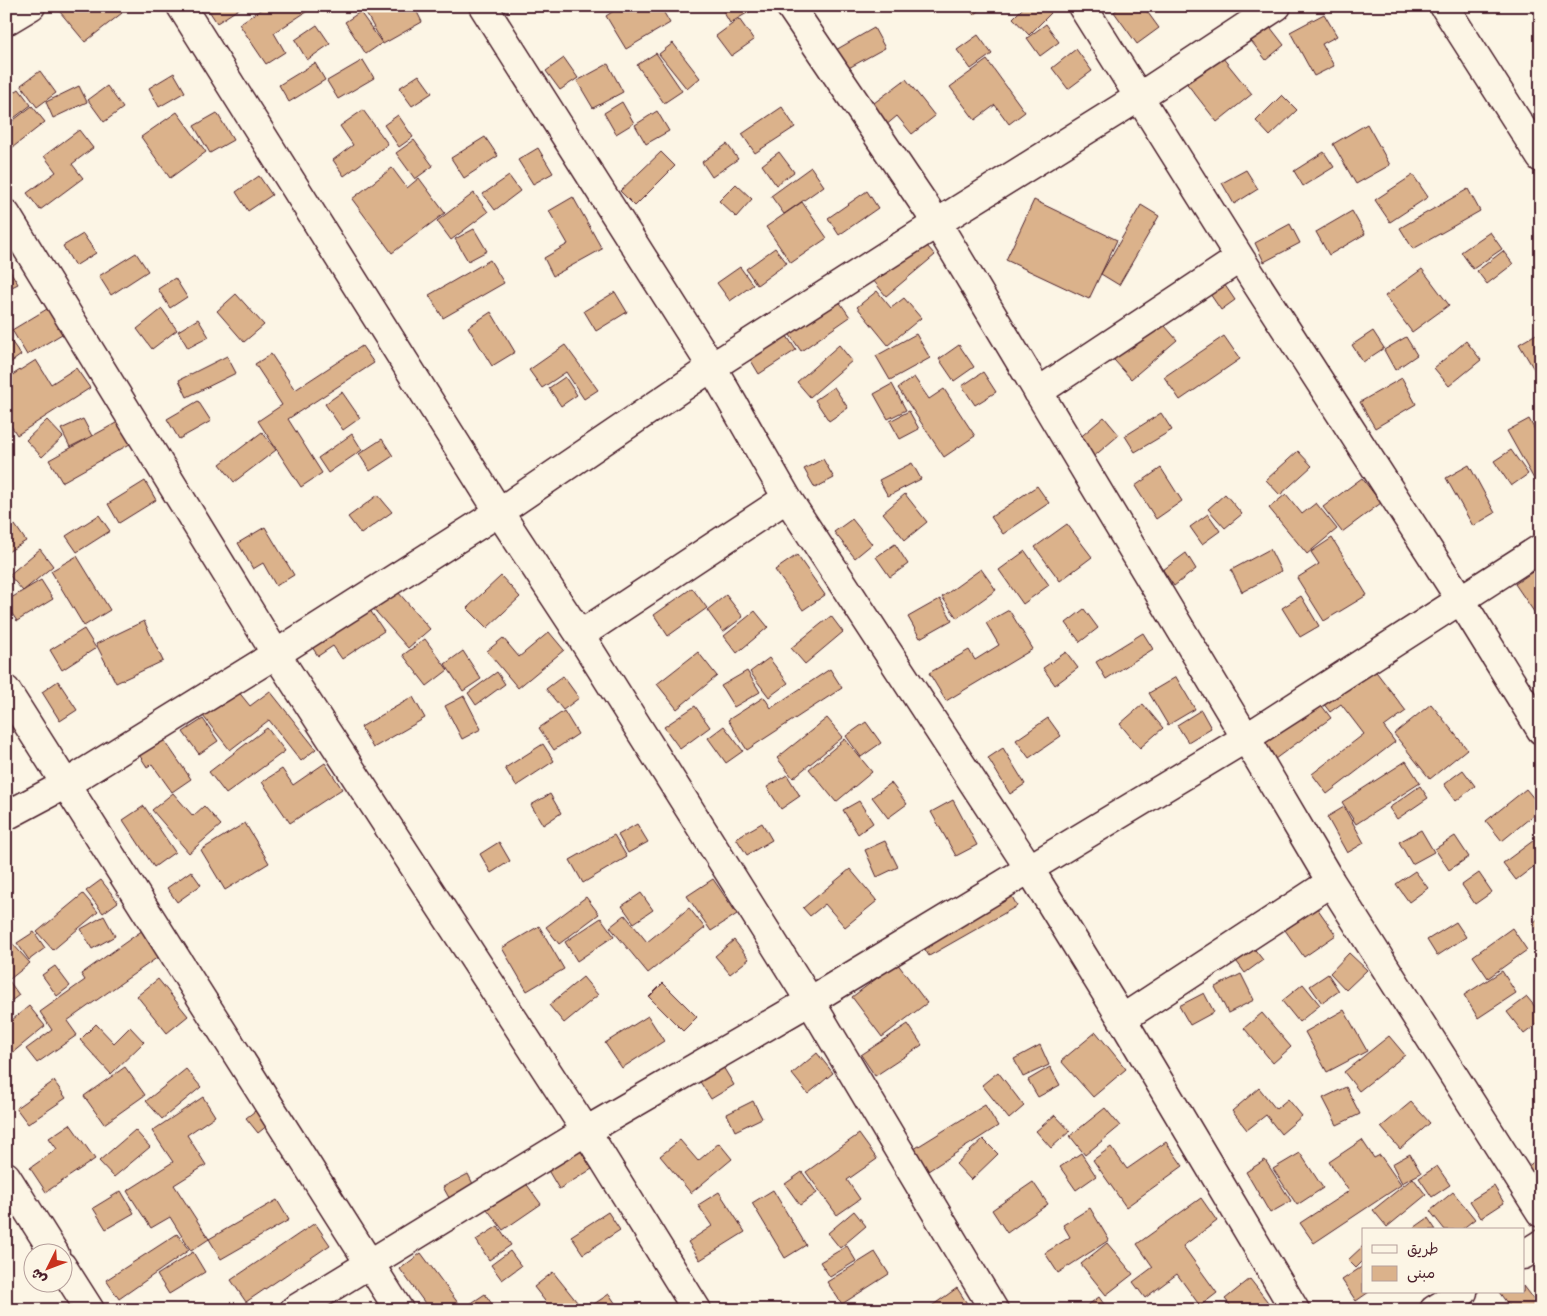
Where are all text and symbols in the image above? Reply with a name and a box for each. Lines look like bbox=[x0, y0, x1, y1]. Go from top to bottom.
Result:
legend bbox=[1362, 1228, 1524, 1294]
text: طريق bbox=[1407, 1240, 1439, 1259]
north arrow bbox=[22, 1244, 72, 1294]
text: مبنى bbox=[1407, 1264, 1435, 1283]
text: ش bbox=[27, 1265, 50, 1288]

